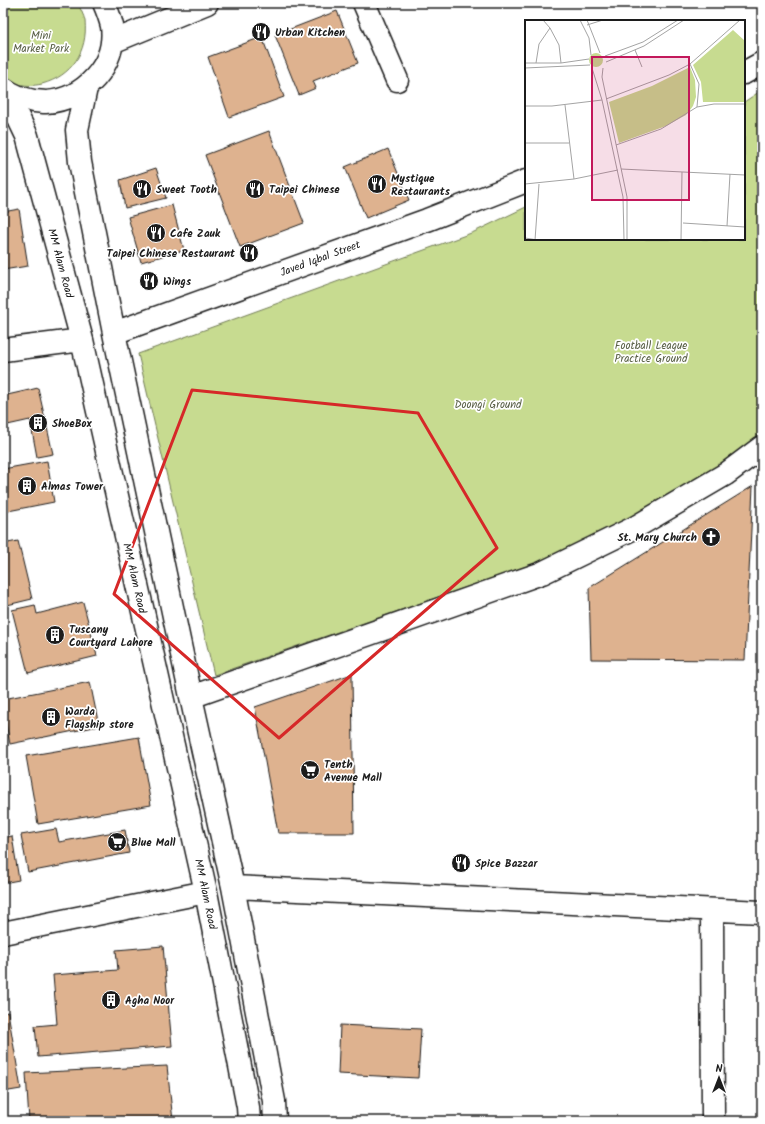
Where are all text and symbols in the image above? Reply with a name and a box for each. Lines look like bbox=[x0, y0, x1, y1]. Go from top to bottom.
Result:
inset map bbox=[525, 20, 745, 240]
restaurant icon: Urban Kitchen bbox=[250, 21, 272, 43]
place label: Urban Kitchen bbox=[275, 24, 345, 42]
park label: Mini Market Park bbox=[13, 27, 70, 58]
place label: Mystique Restaurants bbox=[391, 170, 451, 201]
restaurant icon: Mystique Restaurants bbox=[366, 173, 388, 195]
restaurant icon: Sweet Tooth bbox=[131, 178, 153, 200]
restaurant icon: Taipei Chinese bbox=[244, 178, 266, 200]
place label: Sweet Tooth bbox=[156, 181, 217, 199]
place label: Taipei Chinese bbox=[269, 181, 340, 199]
restaurant icon: Cafe Zauk bbox=[145, 222, 167, 244]
place label: Cafe Zauk bbox=[170, 225, 221, 243]
street label: MM Alam Road bbox=[42, 226, 78, 301]
street label: Javed Iqbal Street bbox=[278, 236, 364, 282]
restaurant icon: Taipei Chinese Restaurant bbox=[238, 242, 260, 264]
place label: Taipei Chinese Restaurant bbox=[106, 245, 236, 263]
restaurant icon: Wings bbox=[138, 270, 160, 292]
place label: Wings bbox=[163, 273, 192, 291]
park label: Football League Practice Ground bbox=[615, 337, 688, 368]
park label: Doongi Ground bbox=[454, 396, 522, 414]
building icon: ShoeBox bbox=[27, 412, 49, 434]
place label: ShoeBox bbox=[52, 415, 93, 433]
building icon: Almas Tower bbox=[16, 475, 38, 497]
place label: Almas Tower bbox=[41, 478, 104, 496]
church icon: St. Mary Church bbox=[700, 526, 722, 548]
place label: St. Mary Church bbox=[617, 529, 697, 547]
street label: MM Alam Road bbox=[117, 541, 151, 616]
place label: Tuscany Courtyard Lahore bbox=[69, 621, 153, 652]
building icon: Tuscany Courtyard Lahore bbox=[44, 624, 66, 646]
place label: Warda Flagship store bbox=[65, 703, 134, 734]
building icon: Warda Flagship store bbox=[40, 706, 62, 728]
place label: Tenth Avenue Mall bbox=[324, 756, 382, 787]
supermarket icon: Tenth Avenue Mall bbox=[299, 759, 321, 781]
supermarket icon: Blue Mall bbox=[106, 831, 128, 853]
place label: Blue Mall bbox=[131, 834, 176, 852]
restaurant icon: Spice Bazzar bbox=[450, 852, 472, 874]
place label: Spice Bazzar bbox=[475, 855, 538, 873]
street label: MM Alam Road bbox=[189, 857, 221, 932]
building icon: Agha Noor bbox=[100, 989, 122, 1011]
place label: Agha Noor bbox=[125, 992, 175, 1010]
north arrow bbox=[699, 1058, 739, 1098]
text: N bbox=[716, 1060, 723, 1078]

